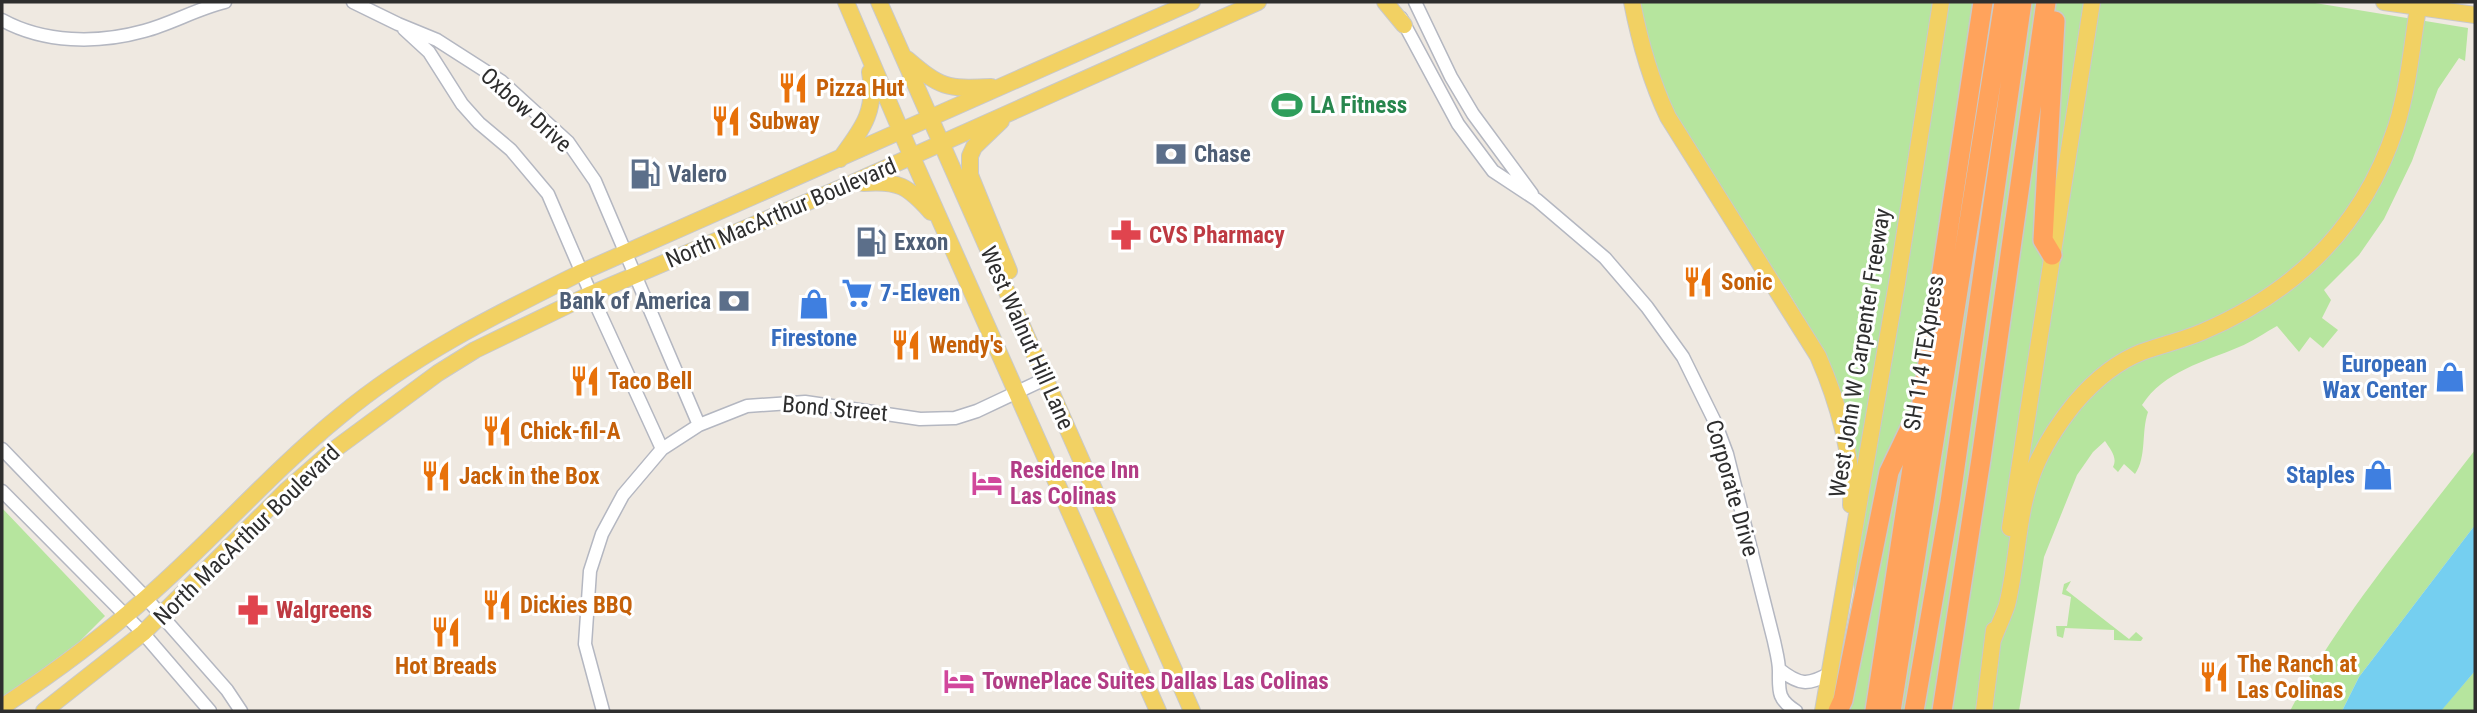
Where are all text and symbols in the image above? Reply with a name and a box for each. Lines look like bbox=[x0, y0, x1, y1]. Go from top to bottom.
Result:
street label: Oxbow Drive bbox=[475, 62, 577, 158]
restaurant icon: Pizza Hut bbox=[776, 71, 810, 105]
place label: Pizza Hut bbox=[816, 75, 904, 102]
sports icon: LA Fitness bbox=[1270, 88, 1304, 122]
place label: LA Fitness bbox=[1310, 92, 1407, 119]
restaurant icon: Subway bbox=[709, 104, 743, 138]
place label: Subway bbox=[749, 108, 820, 135]
bank icon: Chase bbox=[1154, 137, 1188, 171]
place label: Chase bbox=[1194, 141, 1251, 168]
street label: North MacArthur Boulevard bbox=[662, 152, 900, 274]
fuel station icon: Valero bbox=[628, 157, 662, 191]
place label: Valero bbox=[668, 161, 727, 188]
street label: West John W Carpenter Freeway bbox=[1824, 206, 1896, 499]
pharmacy icon: CVS Pharmacy bbox=[1109, 218, 1143, 252]
place label: CVS Pharmacy bbox=[1149, 222, 1285, 249]
fuel station icon: Exxon bbox=[854, 225, 888, 259]
place label: Exxon bbox=[894, 229, 948, 256]
street label: West Walnut Hill Lane bbox=[974, 242, 1080, 434]
restaurant icon: Sonic bbox=[1681, 265, 1715, 299]
place label: Sonic bbox=[1721, 269, 1773, 296]
street label: SH 114 TEXpress bbox=[1898, 274, 1950, 432]
supermarket icon: 7-Eleven bbox=[840, 276, 874, 310]
place label: 7-Eleven bbox=[880, 280, 960, 307]
bank icon: Bank of America bbox=[717, 284, 751, 318]
shop icon: Firestone bbox=[797, 287, 831, 321]
place label: Bank of America bbox=[559, 288, 711, 315]
place label: Firestone bbox=[771, 325, 857, 352]
restaurant icon: Wendy's bbox=[889, 328, 923, 362]
place label: Wendy's bbox=[929, 332, 1003, 359]
place label: European Wax Center bbox=[2322, 351, 2427, 404]
shop icon: European Wax Center bbox=[2433, 360, 2467, 394]
restaurant icon: Taco Bell bbox=[568, 364, 602, 398]
place label: Taco Bell bbox=[608, 368, 692, 395]
street label: Bond Street bbox=[781, 391, 889, 427]
restaurant icon: Chick-fil-A bbox=[480, 414, 514, 448]
street label: Corporate Drive bbox=[1700, 417, 1764, 559]
place label: Chick-fil-A bbox=[520, 418, 621, 445]
street label: North MacArthur Boulevard bbox=[149, 439, 345, 631]
place label: Residence Inn Las Colinas bbox=[1010, 457, 1139, 510]
shop icon: Staples bbox=[2361, 458, 2395, 492]
restaurant icon: Jack in the Box bbox=[419, 459, 453, 493]
place label: Staples bbox=[2286, 462, 2355, 489]
place label: Jack in the Box bbox=[459, 463, 600, 490]
hotel icon: Residence Inn Las Colinas bbox=[970, 466, 1004, 500]
restaurant icon: Dickies BBQ bbox=[480, 588, 514, 622]
place label: Dickies BBQ bbox=[520, 592, 633, 619]
pharmacy icon: Walgreens bbox=[236, 593, 270, 627]
place label: Walgreens bbox=[276, 597, 372, 624]
restaurant icon: Hot Breads bbox=[429, 615, 463, 649]
place label: The Ranch at Las Colinas bbox=[2237, 651, 2357, 704]
place label: Hot Breads bbox=[395, 653, 497, 680]
restaurant icon: The Ranch at Las Colinas bbox=[2197, 660, 2231, 694]
hotel icon: TownePlace Suites Dallas Las Colinas bbox=[942, 664, 976, 698]
place label: TownePlace Suites Dallas Las Colinas bbox=[982, 668, 1329, 695]

